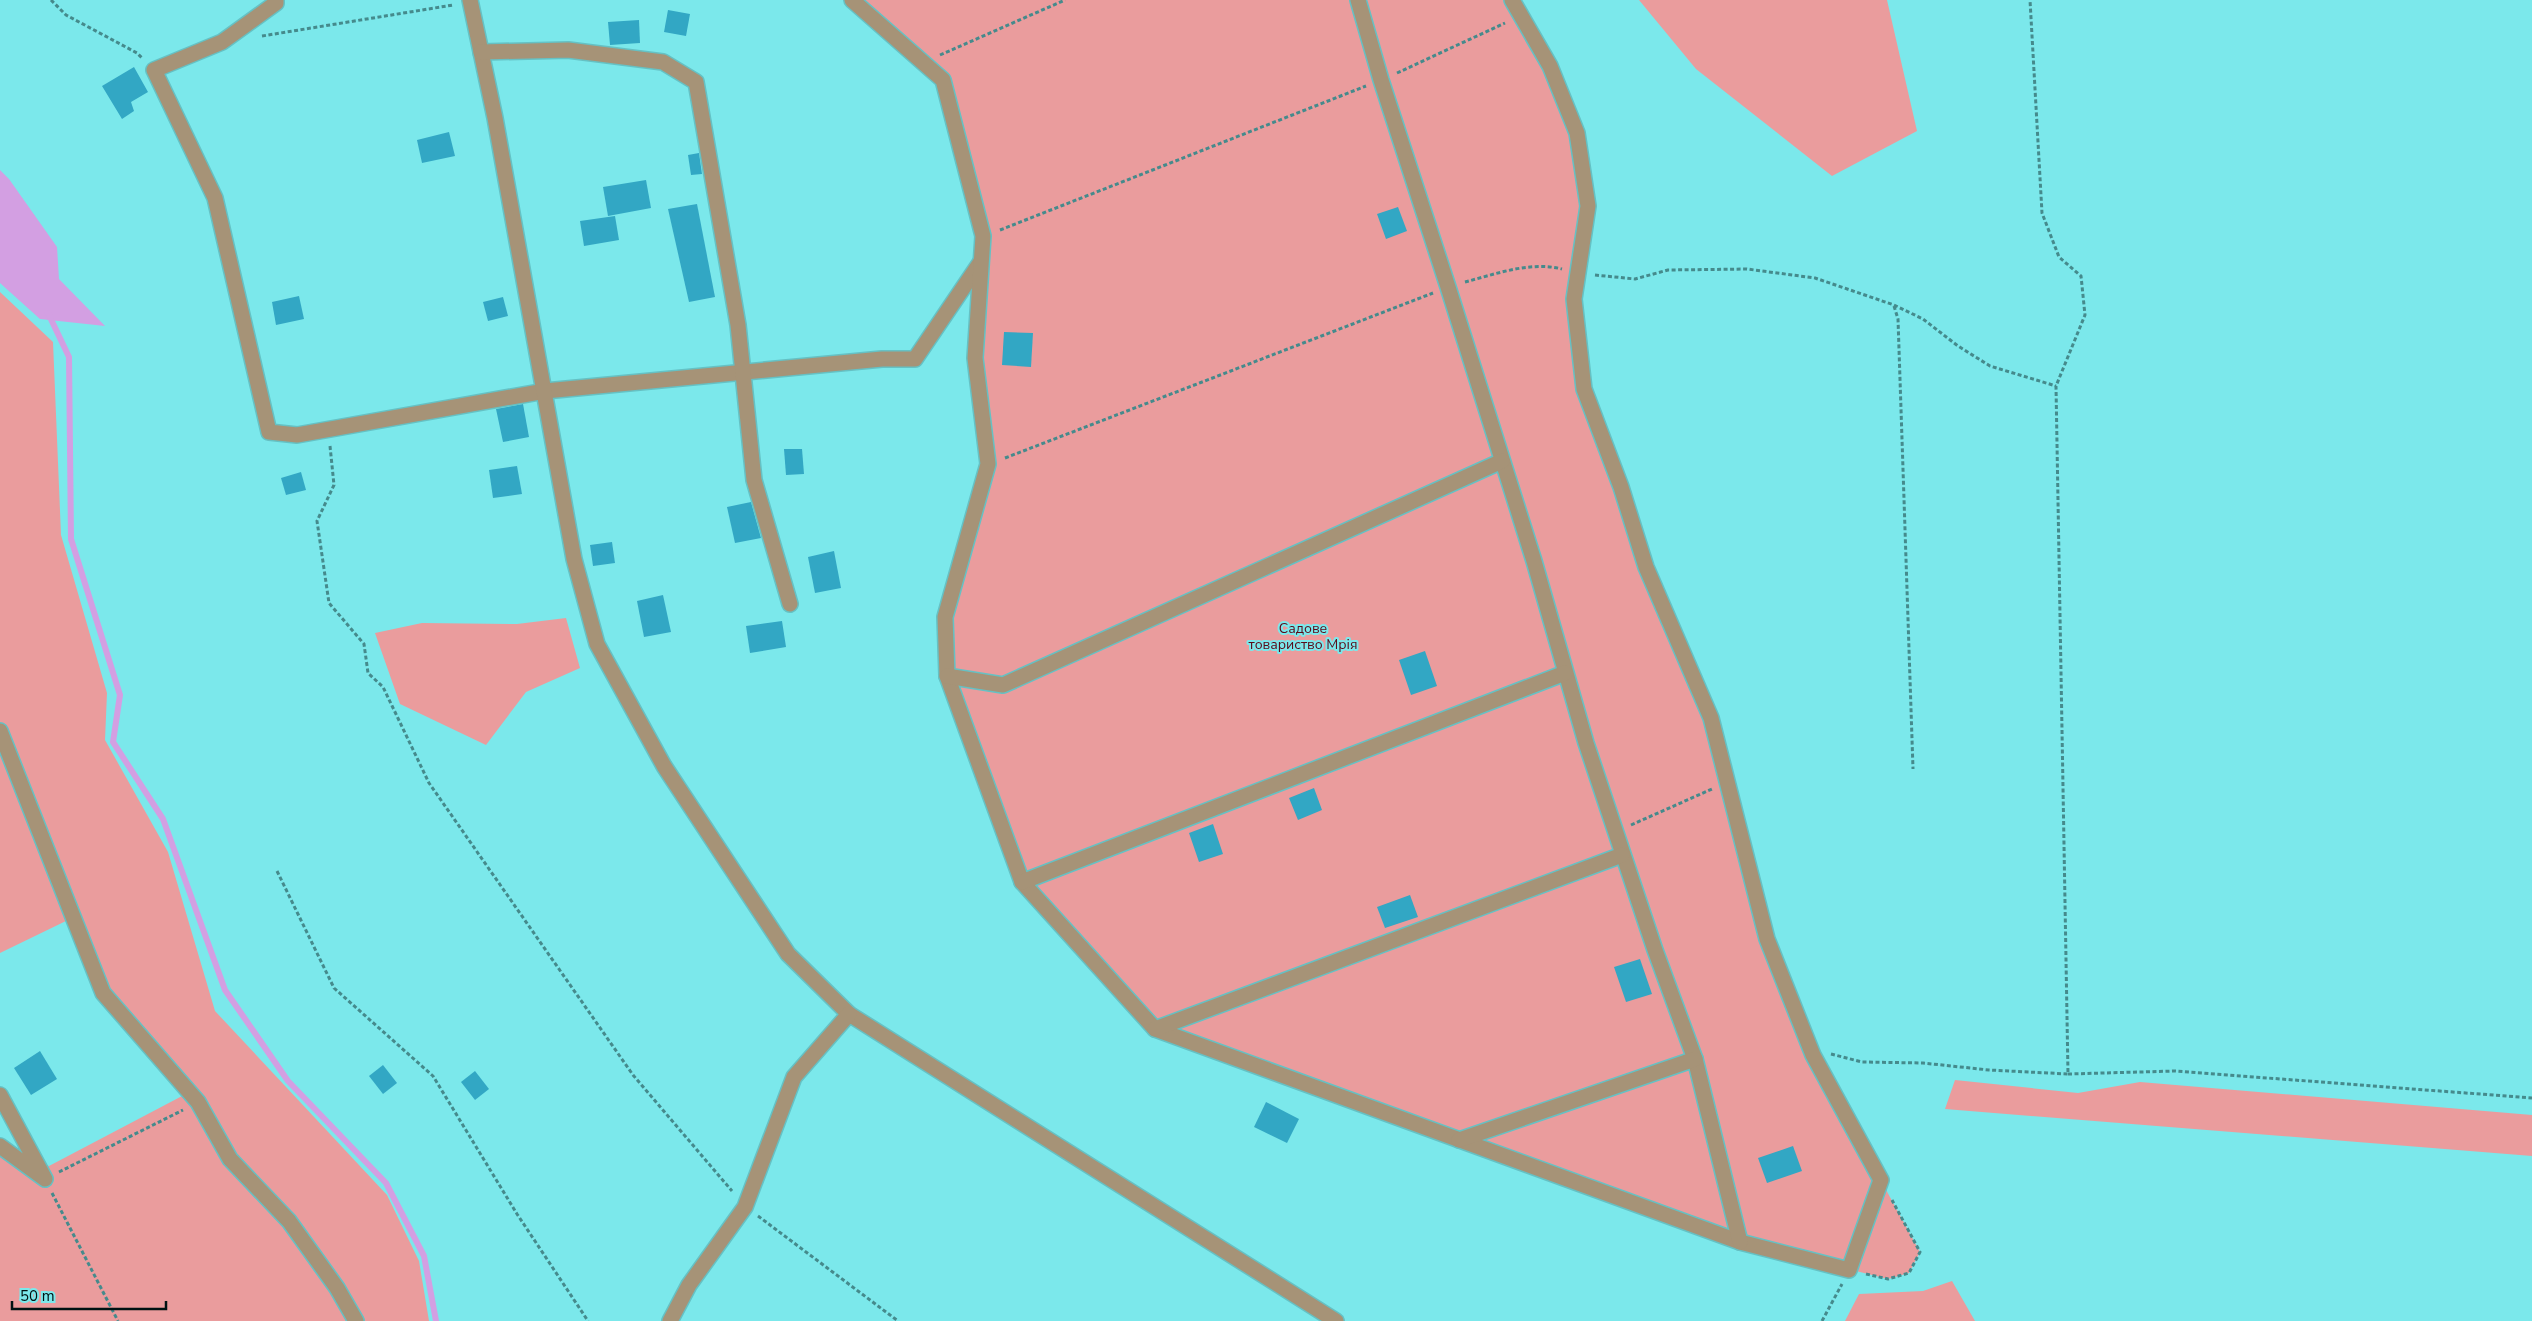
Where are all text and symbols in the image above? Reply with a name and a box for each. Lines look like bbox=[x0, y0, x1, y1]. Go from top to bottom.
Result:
park label: Садове товариство Мрія bbox=[1248, 619, 1358, 654]
scale bar bbox=[12, 1278, 166, 1310]
text: 50 m bbox=[20, 1286, 55, 1306]

